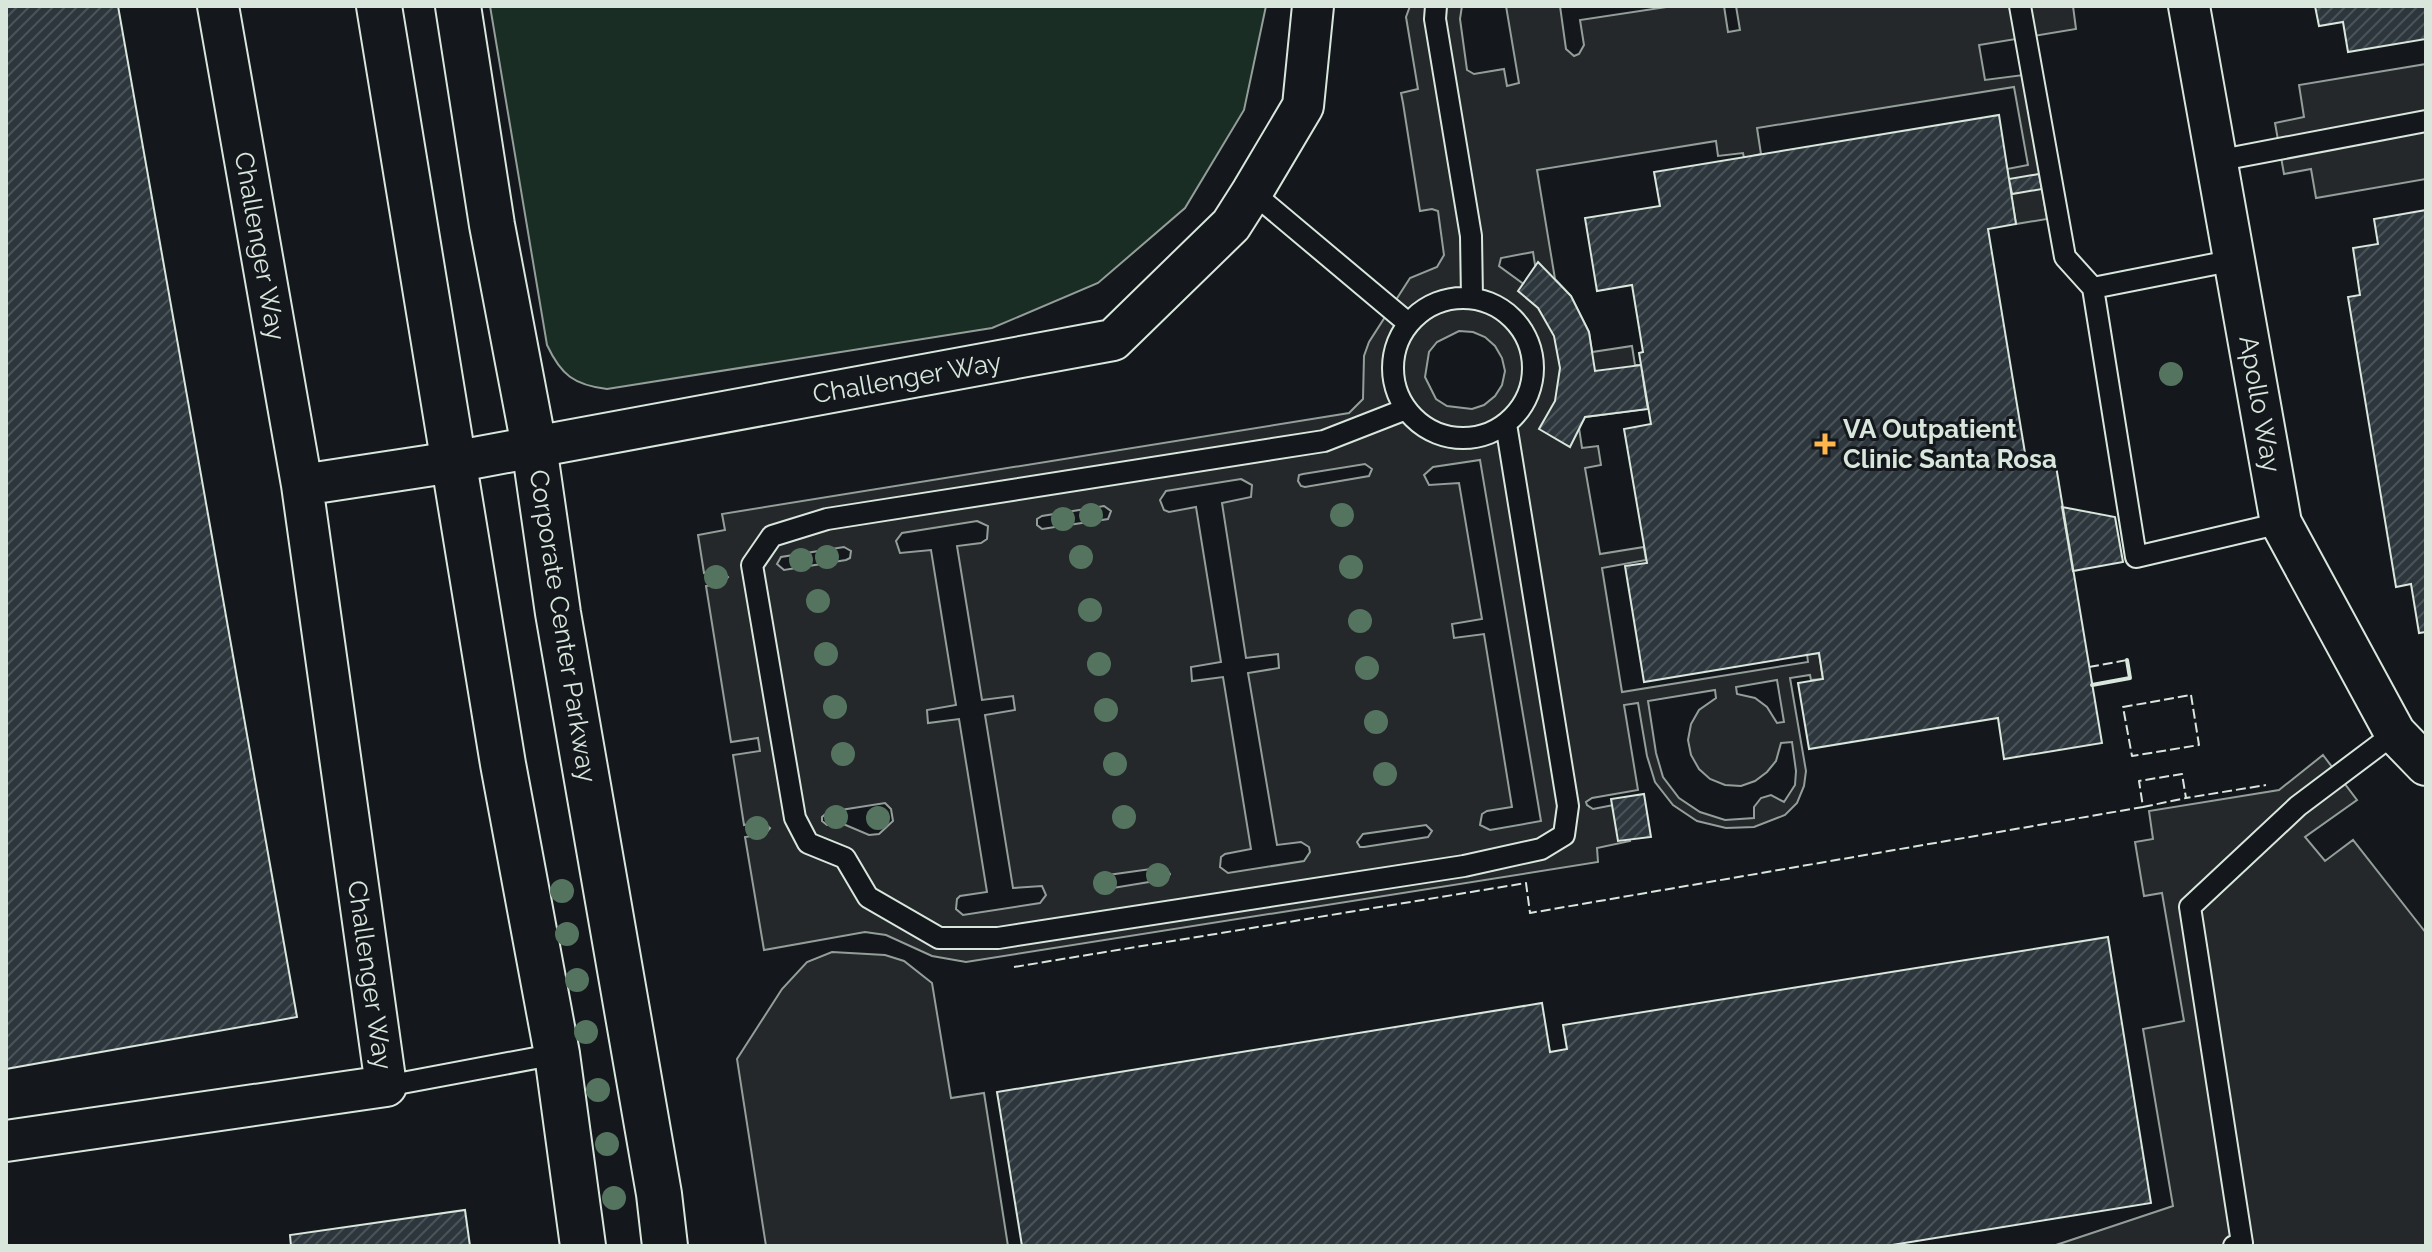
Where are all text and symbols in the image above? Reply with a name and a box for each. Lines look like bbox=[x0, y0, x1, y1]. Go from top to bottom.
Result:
street label: Challenger Way bbox=[229, 149, 291, 343]
street label: Apollo Way bbox=[2233, 333, 2287, 475]
street label: Challenger Way bbox=[810, 347, 1004, 409]
place label: VA Outpatient Clinic Santa Rosa bbox=[1843, 414, 2057, 474]
marker: VA Outpatient Clinic Santa Rosa bbox=[1814, 433, 1836, 455]
street label: Corporate Center Parkway bbox=[523, 467, 603, 785]
street label: Challenger Way bbox=[342, 878, 398, 1072]

